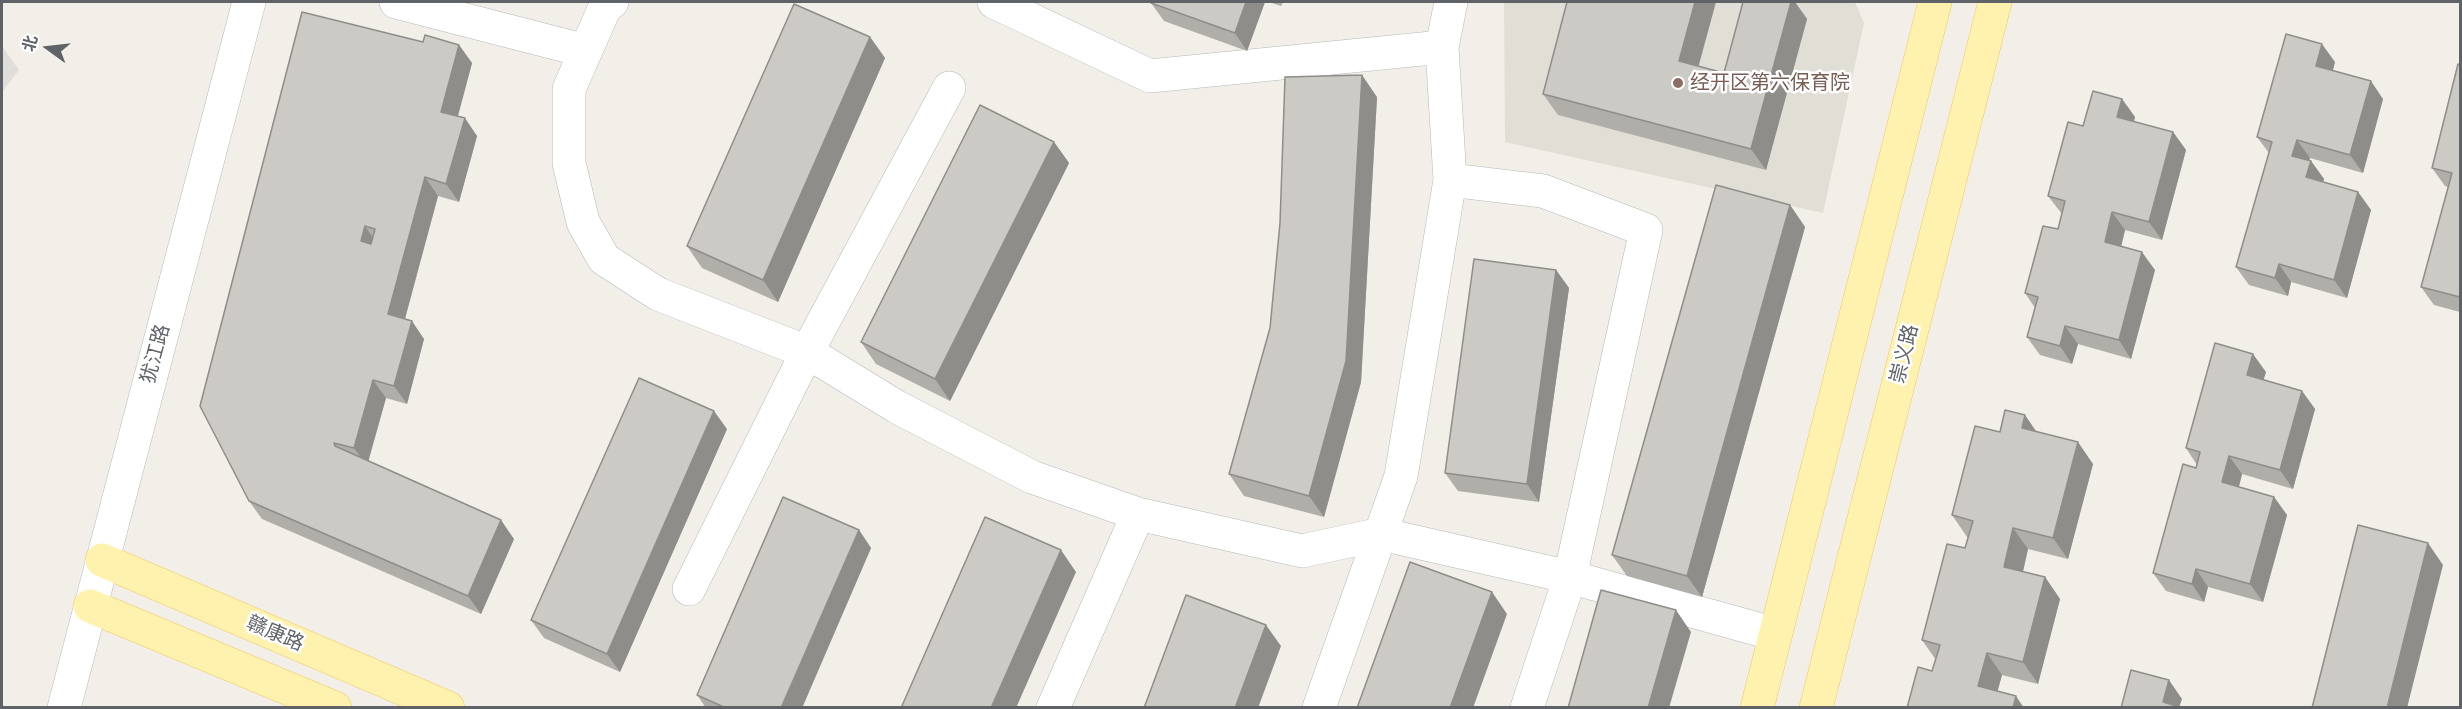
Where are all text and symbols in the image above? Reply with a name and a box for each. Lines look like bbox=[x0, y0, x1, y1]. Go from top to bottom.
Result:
north arrow bbox=[18, 18, 78, 78]
text: 北 bbox=[20, 33, 40, 53]
place label: 经开区第六保育院 bbox=[1690, 71, 1850, 95]
marker: 经开区第六保育院 bbox=[1671, 76, 1685, 90]
street label: 犹江路 bbox=[137, 322, 175, 386]
street label: 崇义路 bbox=[1886, 322, 1924, 386]
street label: 赣康路 bbox=[243, 611, 307, 657]

